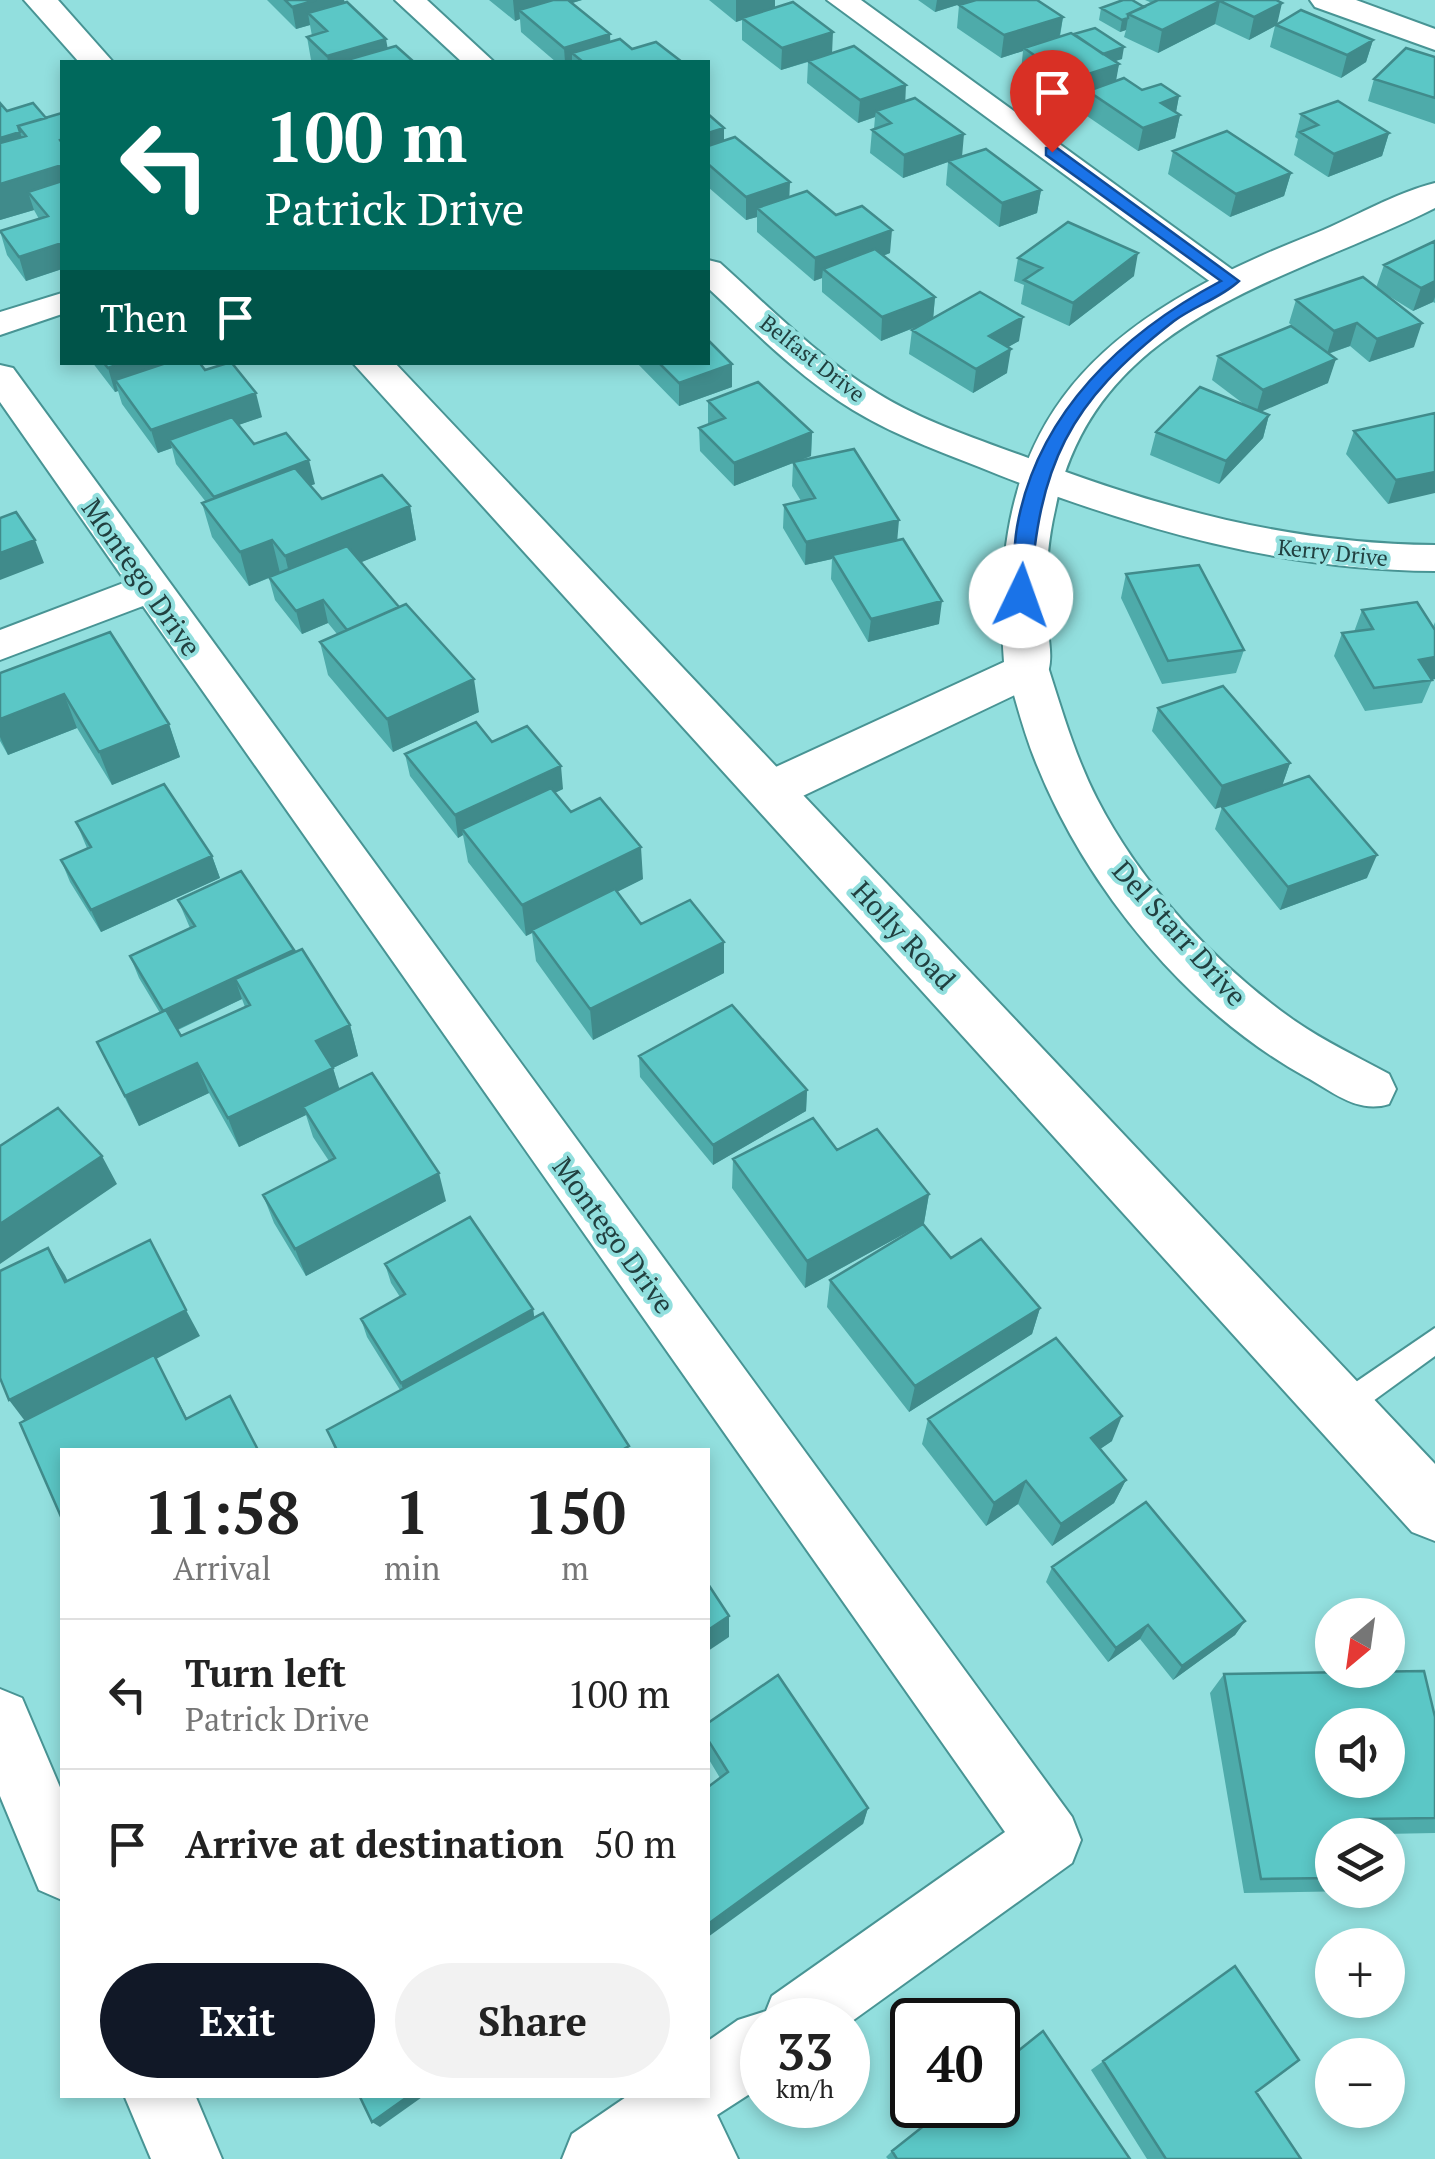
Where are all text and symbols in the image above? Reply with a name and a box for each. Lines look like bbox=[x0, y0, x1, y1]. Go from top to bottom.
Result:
pin bbox=[1010, 50, 1095, 153]
icon: arrive bbox=[1025, 65, 1080, 120]
text: 100 m bbox=[265, 89, 467, 182]
icon: left bbox=[100, 100, 230, 230]
text: Patrick Drive bbox=[265, 178, 524, 238]
icon: arrive bbox=[208, 290, 263, 345]
text: Then bbox=[100, 293, 188, 343]
street label: Belfast Drive bbox=[755, 308, 871, 408]
street label: Montego Drive bbox=[74, 491, 210, 663]
street label: Kerry Drive bbox=[1277, 532, 1389, 572]
position arrow bbox=[969, 544, 1073, 648]
street label: Del Starr Drive bbox=[1105, 852, 1255, 1014]
street label: Holly Road bbox=[844, 873, 964, 997]
street label: Montego Drive bbox=[545, 1149, 683, 1321]
text: 11:58 bbox=[144, 1472, 300, 1551]
text: 1 bbox=[395, 1472, 429, 1551]
text: 150 bbox=[524, 1472, 626, 1551]
text: Arrival bbox=[173, 1547, 271, 1589]
text: min bbox=[384, 1547, 440, 1589]
text: m bbox=[561, 1547, 589, 1589]
north arrow bbox=[1315, 1598, 1405, 1688]
map controls bbox=[1315, 1598, 1405, 2128]
text: Turn left bbox=[185, 1648, 346, 1698]
icon: left bbox=[100, 1667, 155, 1722]
text: 100 m bbox=[567, 1669, 670, 1719]
text: Patrick Drive bbox=[185, 1698, 370, 1740]
button: sound bbox=[1315, 1708, 1405, 1798]
icon: arrive bbox=[100, 1817, 155, 1872]
button: layers bbox=[1315, 1818, 1405, 1908]
text: Arrive at destination bbox=[185, 1819, 564, 1869]
text: 50 m bbox=[594, 1819, 676, 1869]
button: + bbox=[1315, 1928, 1405, 2018]
button: Exit bbox=[100, 1963, 375, 2078]
button: Share bbox=[395, 1963, 670, 2078]
speed limit sign: 40 bbox=[890, 1998, 1020, 2128]
text: 33 bbox=[777, 2018, 833, 2084]
button: − bbox=[1315, 2038, 1405, 2128]
text: km/h bbox=[776, 2072, 834, 2105]

